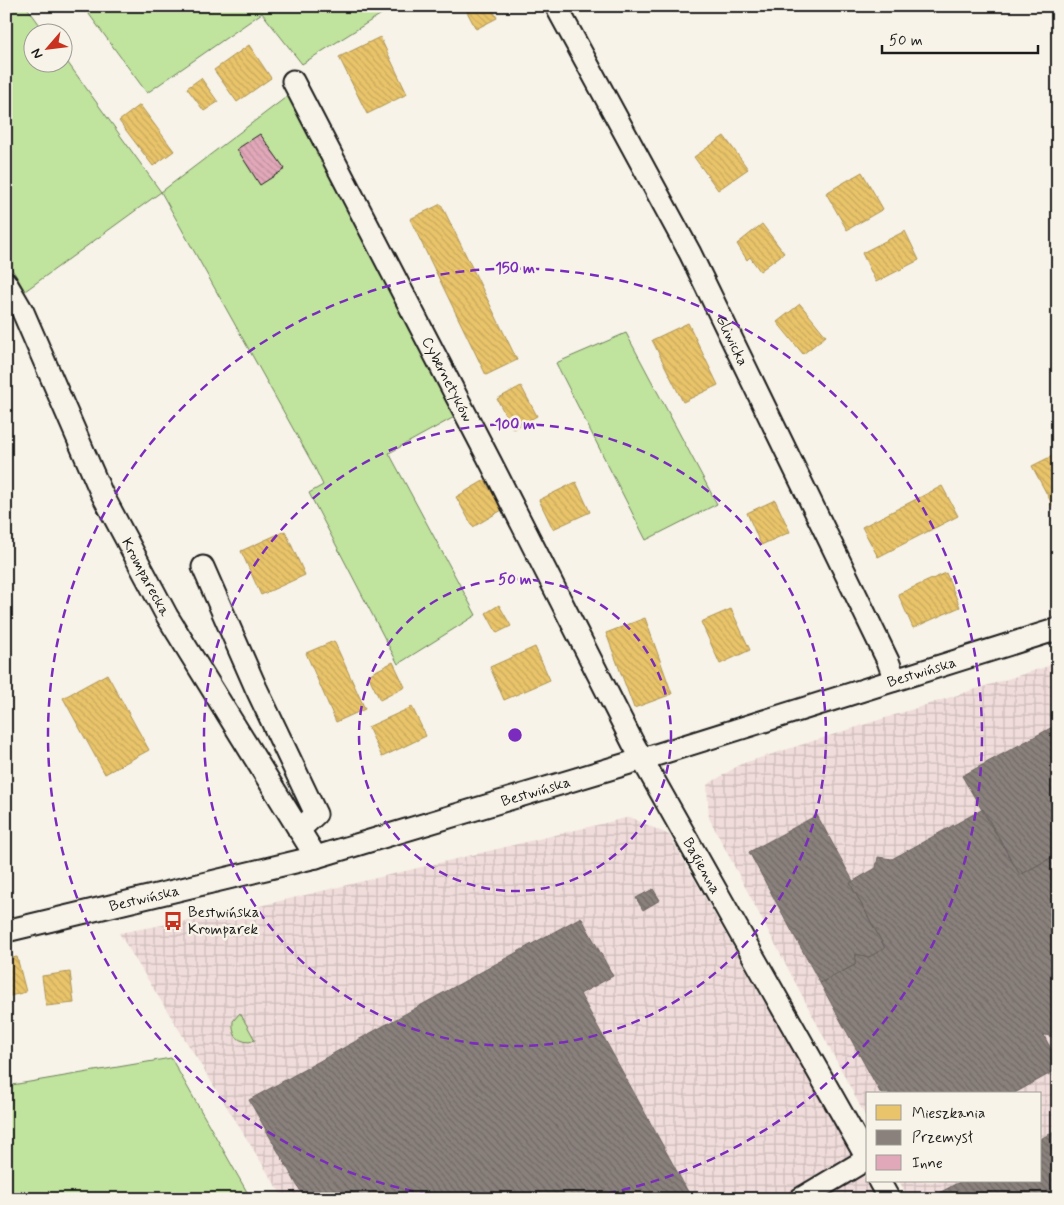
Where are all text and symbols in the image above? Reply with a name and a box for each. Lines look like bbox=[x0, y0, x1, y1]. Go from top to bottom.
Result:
north arrow bbox=[22, 22, 72, 72]
scale bar bbox=[882, 22, 1038, 54]
text: 50 m bbox=[889, 31, 923, 51]
text: N bbox=[27, 45, 48, 62]
text: 150 m bbox=[495, 259, 535, 279]
street label: Gliwicka bbox=[711, 312, 752, 369]
street label: Cybernetyków bbox=[416, 334, 477, 426]
text: 100 m bbox=[495, 415, 535, 435]
street label: Kromparecka bbox=[116, 535, 175, 621]
text: 50 m bbox=[498, 570, 532, 590]
street label: Bestwińska bbox=[885, 652, 959, 693]
centre of rings bbox=[506, 726, 524, 744]
street label: Bestwińska bbox=[499, 772, 573, 812]
street label: Bagienna bbox=[677, 834, 725, 898]
street label: Bestwińska bbox=[107, 881, 182, 917]
place label: Bestwińska Kromparek bbox=[188, 903, 260, 940]
bus stop icon: Bestwińska Kromparek bbox=[162, 910, 184, 932]
legend bbox=[866, 1092, 1042, 1182]
text: Mieszkania bbox=[912, 1104, 985, 1124]
text: Przemysł bbox=[912, 1128, 974, 1148]
text: Inne bbox=[912, 1154, 943, 1174]

